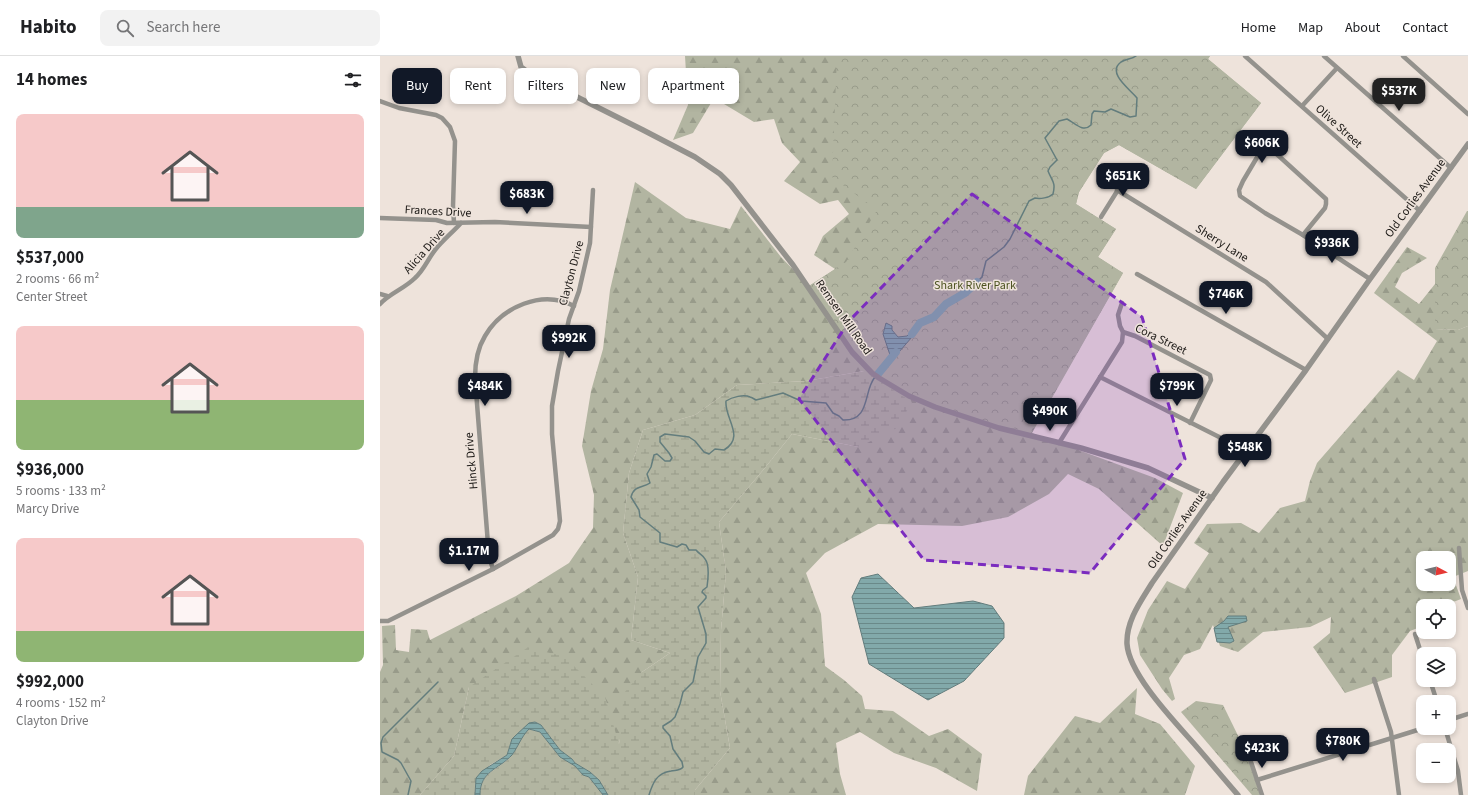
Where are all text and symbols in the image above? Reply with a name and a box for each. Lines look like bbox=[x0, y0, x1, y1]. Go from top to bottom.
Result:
search box bbox=[100, 10, 380, 46]
text: Habito bbox=[20, 14, 76, 41]
icon: search bbox=[114, 17, 136, 39]
text: Search here bbox=[146, 17, 220, 38]
text: Home bbox=[1241, 18, 1276, 38]
text: Map bbox=[1298, 18, 1323, 38]
text: About bbox=[1345, 18, 1380, 38]
text: Contact bbox=[1402, 18, 1448, 38]
text: 14 homes bbox=[16, 68, 87, 92]
chip: Buy bbox=[392, 68, 442, 104]
chip: Rent bbox=[450, 68, 506, 104]
chip: Filters bbox=[514, 68, 578, 104]
chip: New bbox=[586, 68, 640, 104]
chip: Apartment bbox=[648, 68, 739, 104]
icon: filters bbox=[342, 69, 364, 91]
pin: $537K bbox=[1371, 78, 1427, 112]
text: $537K bbox=[1381, 82, 1417, 100]
street label: Olive Street bbox=[1311, 101, 1366, 152]
pin: $606K bbox=[1234, 130, 1290, 164]
text: $606K bbox=[1244, 134, 1280, 152]
icon: home bbox=[154, 140, 226, 212]
street label: Old Corlies Avenue bbox=[1381, 155, 1450, 241]
pin: $651K bbox=[1095, 163, 1151, 197]
text: $651K bbox=[1105, 167, 1141, 185]
pin: $683K bbox=[499, 181, 555, 215]
text: $683K bbox=[509, 185, 545, 203]
street label: Frances Drive bbox=[404, 201, 472, 222]
street label: Sherry Lane bbox=[1192, 220, 1252, 267]
street label: Alicia Drive bbox=[400, 225, 449, 278]
pin: $936K bbox=[1304, 230, 1360, 264]
text: $936K bbox=[1314, 234, 1350, 252]
street label: Clayton Drive bbox=[555, 239, 588, 308]
text: $537,000 bbox=[16, 246, 84, 270]
text: 2 rooms · 66 m² bbox=[16, 270, 99, 288]
street label: Remsen Mill Road bbox=[811, 276, 876, 358]
park label: Shark River Park bbox=[934, 277, 1016, 294]
pin: $746K bbox=[1198, 281, 1254, 315]
text: $746K bbox=[1208, 285, 1244, 303]
text: Center Street bbox=[16, 288, 87, 306]
street label: Cora Street bbox=[1132, 320, 1190, 359]
pin: $992K bbox=[541, 325, 597, 359]
text: $992K bbox=[551, 329, 587, 347]
icon: home bbox=[154, 352, 226, 424]
pin: $484K bbox=[457, 373, 513, 407]
pin: $799K bbox=[1149, 373, 1205, 407]
text: $484K bbox=[467, 377, 503, 395]
text: $799K bbox=[1159, 377, 1195, 395]
pin: $490K bbox=[1022, 398, 1078, 432]
text: $490K bbox=[1032, 402, 1068, 420]
street label: Hinck Drive bbox=[461, 432, 482, 490]
pin: $548K bbox=[1217, 434, 1273, 468]
text: $548K bbox=[1227, 438, 1263, 456]
text: $936,000 bbox=[16, 458, 84, 482]
text: 5 rooms · 133 m² bbox=[16, 482, 106, 500]
street label: Old Corlies Avenue bbox=[1143, 486, 1211, 573]
text: Marcy Drive bbox=[16, 500, 79, 518]
pin: $1.17M bbox=[436, 538, 502, 572]
text: $1.17M bbox=[448, 542, 490, 560]
north arrow bbox=[1416, 551, 1456, 591]
map controls bbox=[1416, 551, 1456, 783]
icon: home bbox=[154, 564, 226, 636]
button: locate bbox=[1416, 599, 1456, 639]
button: layers bbox=[1416, 647, 1456, 687]
text: $992,000 bbox=[16, 670, 84, 694]
text: 4 rooms · 152 m² bbox=[16, 694, 106, 712]
button: + bbox=[1416, 695, 1456, 735]
text: Clayton Drive bbox=[16, 712, 89, 730]
pin: $780K bbox=[1315, 728, 1371, 762]
text: $780K bbox=[1325, 732, 1361, 750]
pin: $423K bbox=[1234, 735, 1290, 769]
text: $423K bbox=[1244, 739, 1280, 757]
button: − bbox=[1416, 743, 1456, 783]

